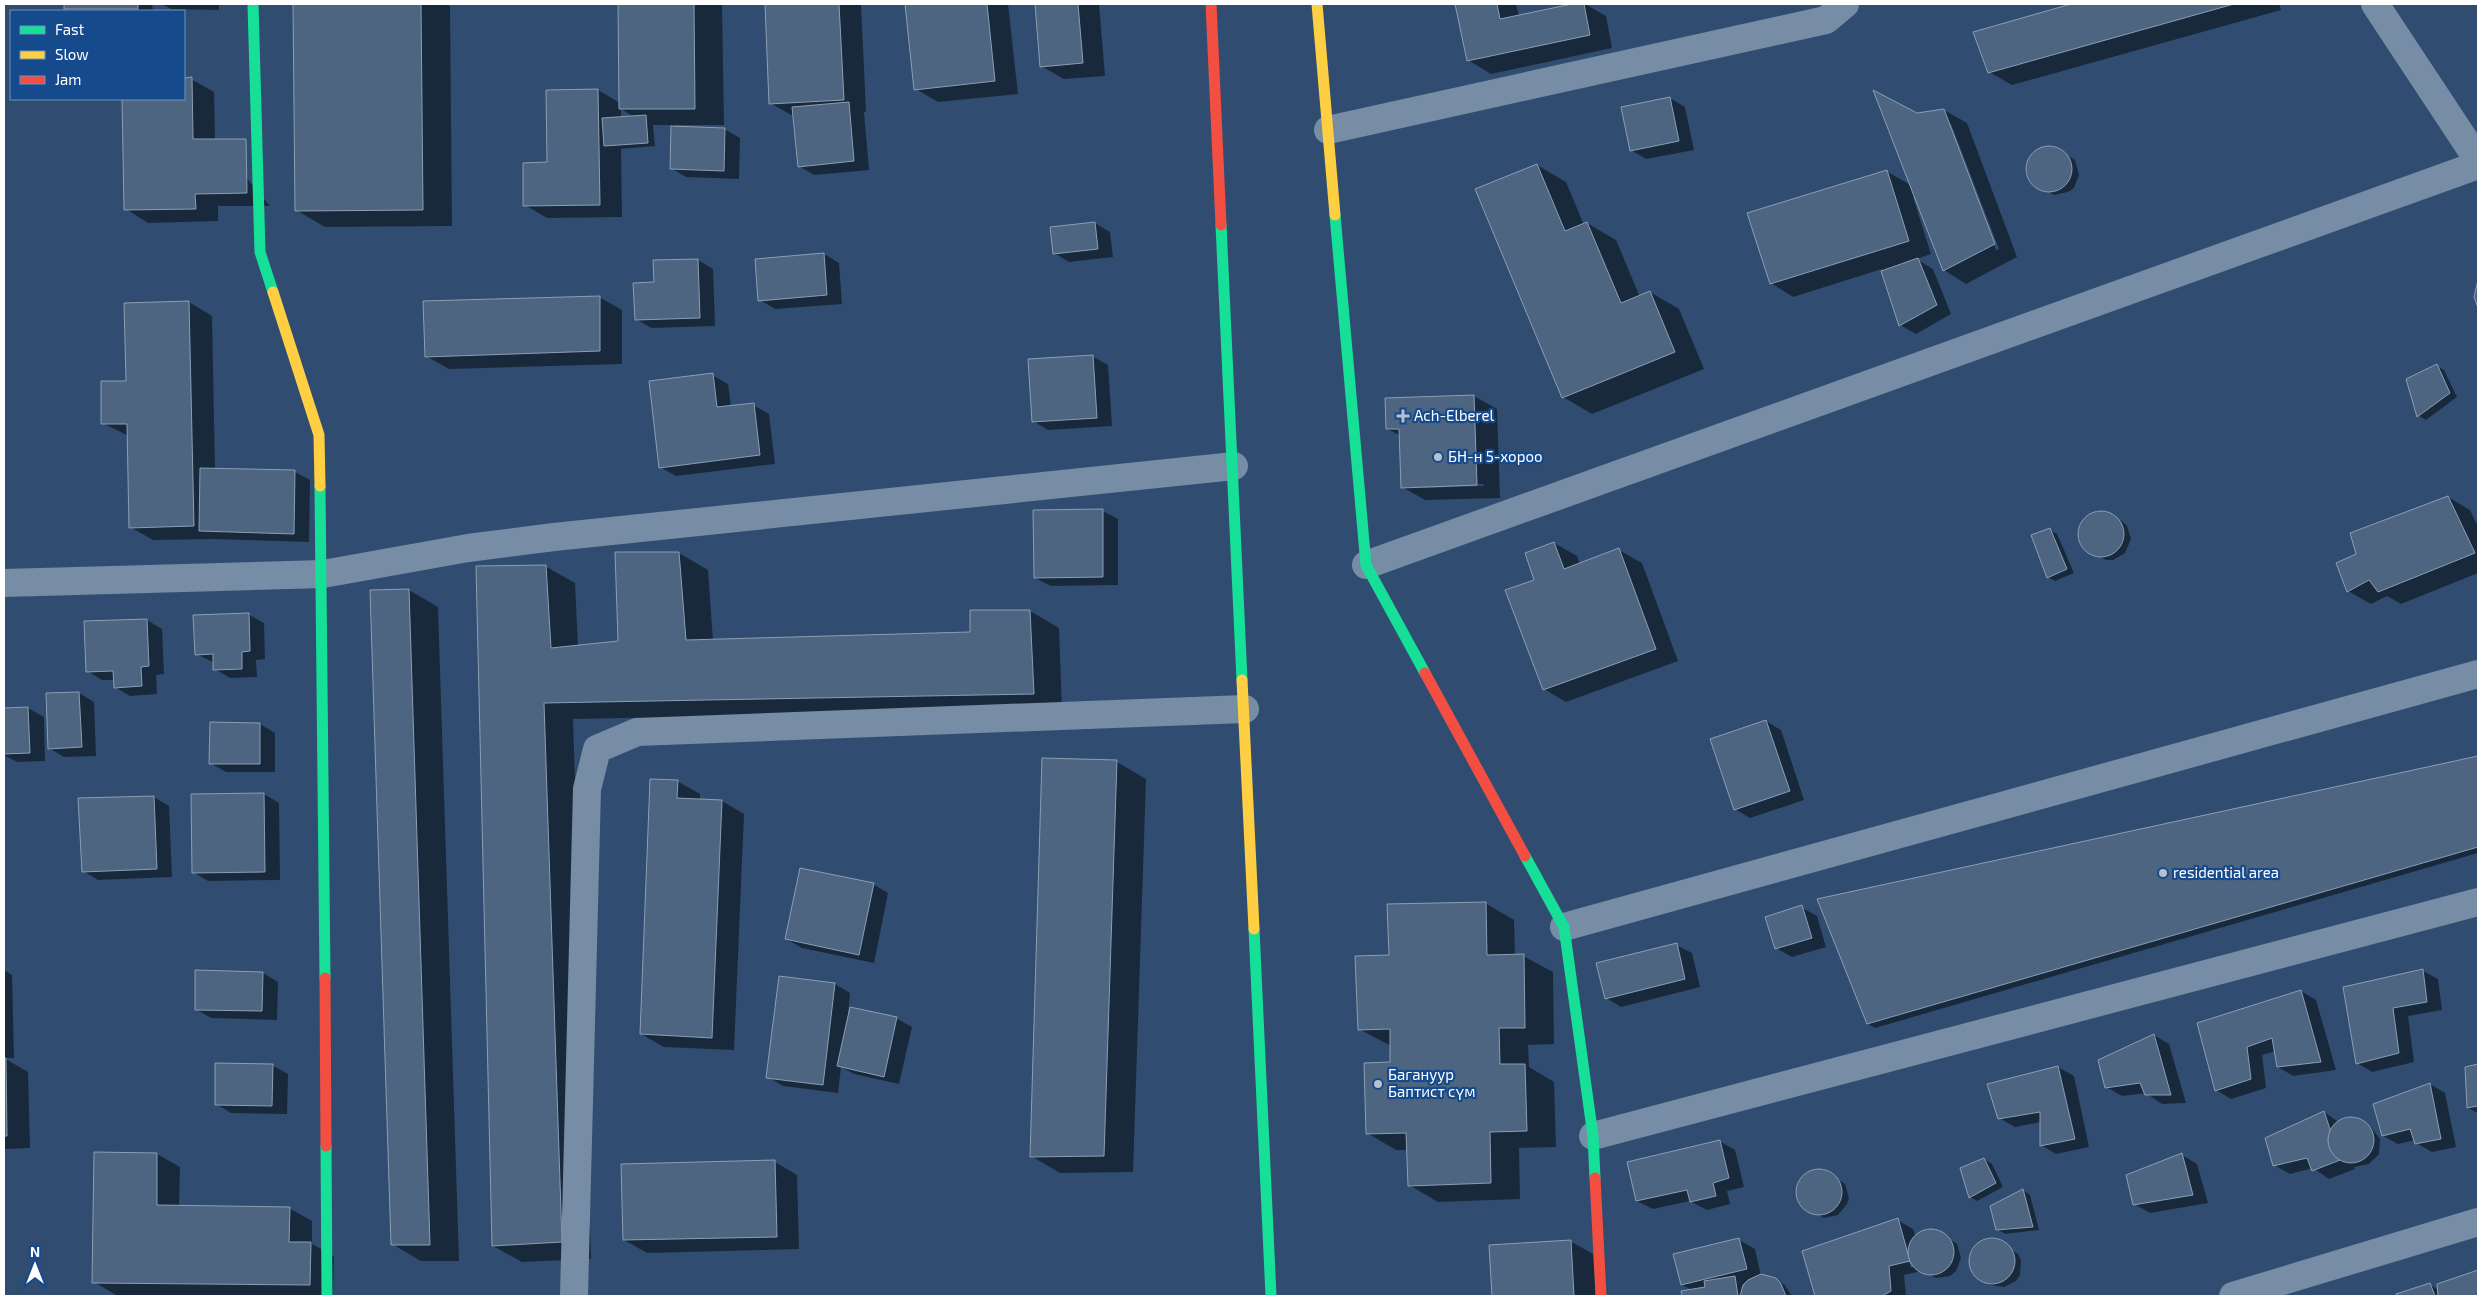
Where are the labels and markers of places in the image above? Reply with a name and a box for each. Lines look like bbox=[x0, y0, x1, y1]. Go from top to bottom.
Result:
place label: Ach-Elberel bbox=[1414, 406, 1494, 424]
marker: Ach-Elberel bbox=[1396, 409, 1410, 423]
place label: БН-н 5-хороо bbox=[1448, 447, 1543, 465]
marker: БН-н 5-хороо bbox=[1432, 451, 1444, 463]
place label: residential area bbox=[2173, 863, 2279, 881]
marker: residential area bbox=[2157, 867, 2169, 879]
place label: Багануур Баптист сүм bbox=[1388, 1065, 1475, 1100]
marker: Багануур Баптист сүм bbox=[1372, 1078, 1384, 1090]

